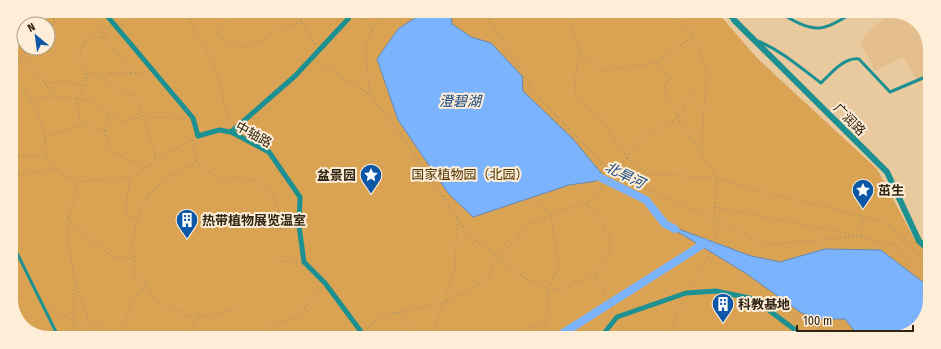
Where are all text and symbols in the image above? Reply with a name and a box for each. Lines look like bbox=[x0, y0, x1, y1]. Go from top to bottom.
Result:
north arrow bbox=[16, 16, 56, 56]
text: N bbox=[25, 20, 37, 35]
water label: 澄碧湖 bbox=[439, 93, 483, 110]
street label: 广润路 bbox=[831, 100, 869, 138]
street label: 中轴路 bbox=[233, 118, 274, 150]
water label: 北旱河 bbox=[602, 159, 650, 194]
place icon: 盆景园 bbox=[358, 162, 384, 195]
park label: 国家植物园（北园） bbox=[411, 167, 529, 182]
place label: 盆景园 bbox=[317, 168, 356, 183]
place icon: 茁生 bbox=[850, 177, 876, 210]
place label: 茁生 bbox=[878, 183, 904, 198]
building icon: 热带植物展览温室 bbox=[174, 207, 200, 240]
place label: 热带植物展览温室 bbox=[202, 213, 306, 228]
building icon: 科教基地 bbox=[710, 291, 736, 324]
place label: 科教基地 bbox=[738, 297, 790, 312]
scale bar bbox=[797, 307, 913, 333]
text: 100 m bbox=[803, 314, 832, 328]

